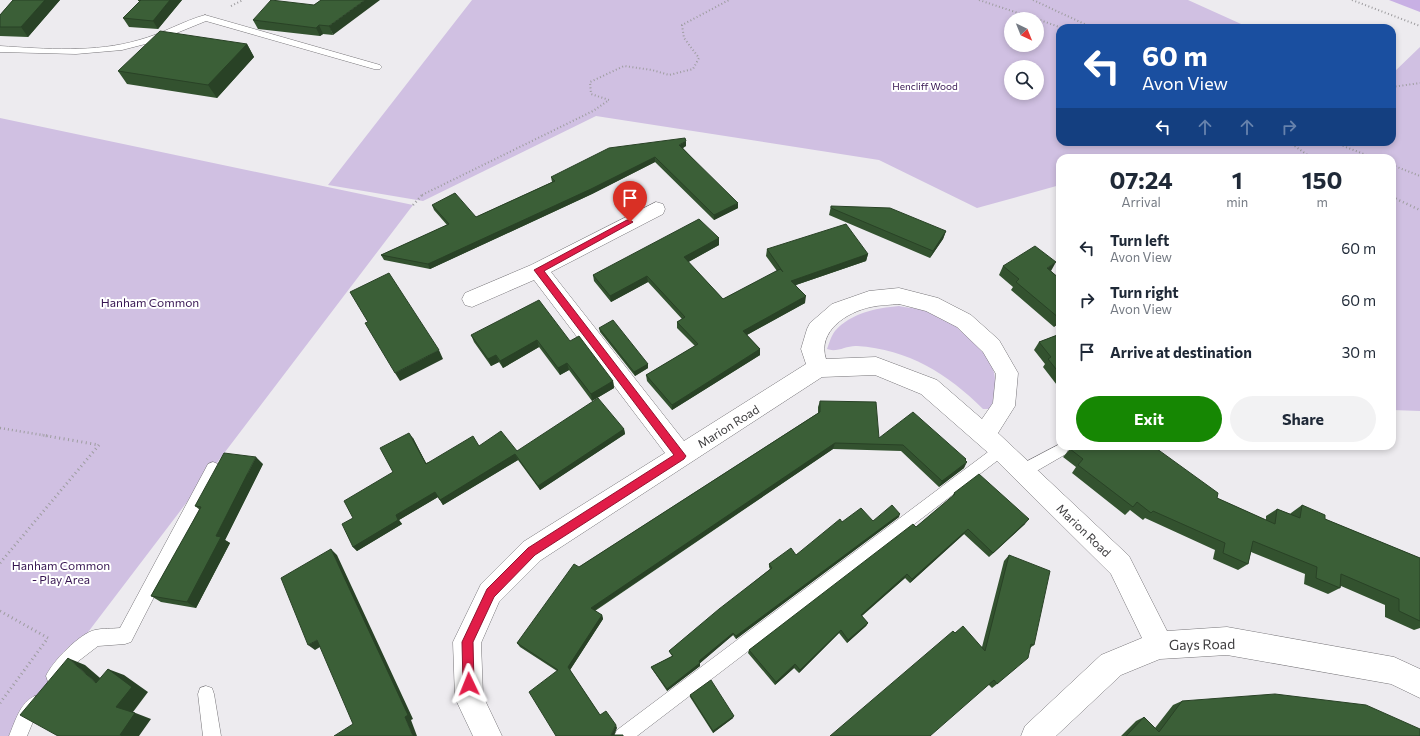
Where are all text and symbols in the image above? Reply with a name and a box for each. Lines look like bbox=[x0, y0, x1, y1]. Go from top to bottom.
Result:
north arrow bbox=[1004, 12, 1044, 52]
map controls bbox=[1004, 12, 1044, 100]
text: 60 m bbox=[1142, 38, 1208, 72]
icon: left bbox=[1076, 40, 1128, 92]
button: search bbox=[1004, 60, 1044, 100]
text: Avon View bbox=[1142, 72, 1228, 94]
park label: Hencliff Wood bbox=[892, 80, 958, 92]
icon: left bbox=[1152, 116, 1174, 138]
icon: ahead bbox=[1194, 116, 1216, 138]
icon: ahead bbox=[1236, 116, 1258, 138]
icon: right bbox=[1278, 116, 1300, 138]
text: 07:24 bbox=[1109, 165, 1173, 194]
text: 1 bbox=[1232, 165, 1243, 194]
text: 150 bbox=[1302, 165, 1343, 194]
pin bbox=[613, 181, 647, 222]
icon: arrive bbox=[619, 187, 641, 209]
text: Arrival bbox=[1121, 194, 1161, 210]
text: min bbox=[1226, 194, 1248, 210]
text: m bbox=[1316, 194, 1328, 210]
text: Turn left bbox=[1110, 231, 1169, 249]
icon: left bbox=[1076, 237, 1098, 259]
text: 60 m bbox=[1341, 239, 1376, 257]
text: Avon View bbox=[1110, 249, 1172, 265]
text: Turn right bbox=[1110, 283, 1179, 301]
icon: right bbox=[1076, 289, 1098, 311]
text: 60 m bbox=[1341, 291, 1376, 309]
park label: Hanham Common bbox=[101, 295, 199, 309]
text: Avon View bbox=[1110, 301, 1172, 317]
icon: arrive bbox=[1076, 341, 1098, 363]
text: Arrive at destination bbox=[1110, 343, 1252, 361]
text: 30 m bbox=[1342, 343, 1376, 361]
button: Exit bbox=[1076, 396, 1222, 442]
button: Share bbox=[1230, 396, 1376, 442]
street label: Marion Road bbox=[695, 402, 761, 450]
street label: Marion Road bbox=[1054, 501, 1114, 559]
park label: Hanham Common - Play Area bbox=[12, 558, 110, 586]
street label: Gays Road bbox=[1169, 635, 1235, 653]
position arrow bbox=[448, 663, 490, 705]

